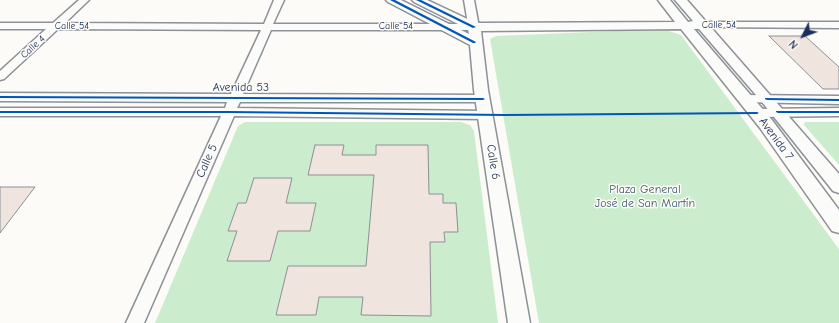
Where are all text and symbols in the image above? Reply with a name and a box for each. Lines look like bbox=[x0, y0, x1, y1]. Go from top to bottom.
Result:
north arrow bbox=[783, 16, 823, 56]
street label: Calle 54 bbox=[702, 19, 736, 31]
street label: Calle 54 bbox=[55, 20, 89, 32]
street label: Calle 54 bbox=[379, 20, 413, 32]
street label: Calle 4 bbox=[18, 33, 48, 61]
text: N bbox=[786, 37, 801, 51]
street label: Avenida 53 bbox=[213, 81, 269, 95]
street label: Avenida 7 bbox=[756, 115, 796, 163]
street label: Calle 5 bbox=[193, 142, 221, 180]
street label: Calle 6 bbox=[483, 143, 503, 181]
park label: Plaza General José de San Martín bbox=[595, 183, 695, 211]

